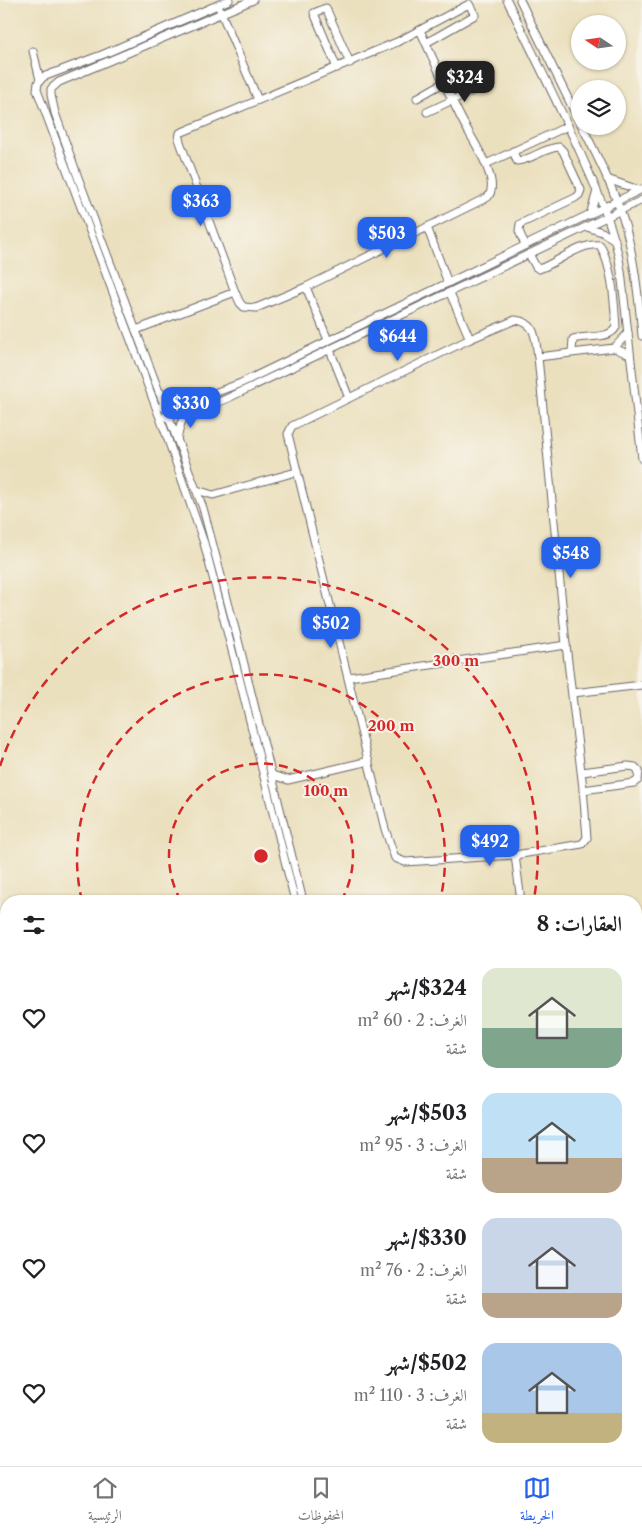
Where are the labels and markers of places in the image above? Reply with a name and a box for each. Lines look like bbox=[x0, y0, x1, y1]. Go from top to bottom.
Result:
pin: $324 bbox=[435, 61, 495, 103]
pin: $363 bbox=[171, 184, 231, 227]
pin: $503 bbox=[357, 216, 417, 259]
pin: $644 bbox=[368, 320, 428, 362]
pin: $330 bbox=[161, 386, 221, 429]
pin: $548 bbox=[541, 536, 601, 579]
pin: $502 bbox=[301, 606, 361, 649]
pin: $492 bbox=[460, 824, 520, 867]
centre of rings bbox=[252, 847, 270, 865]

